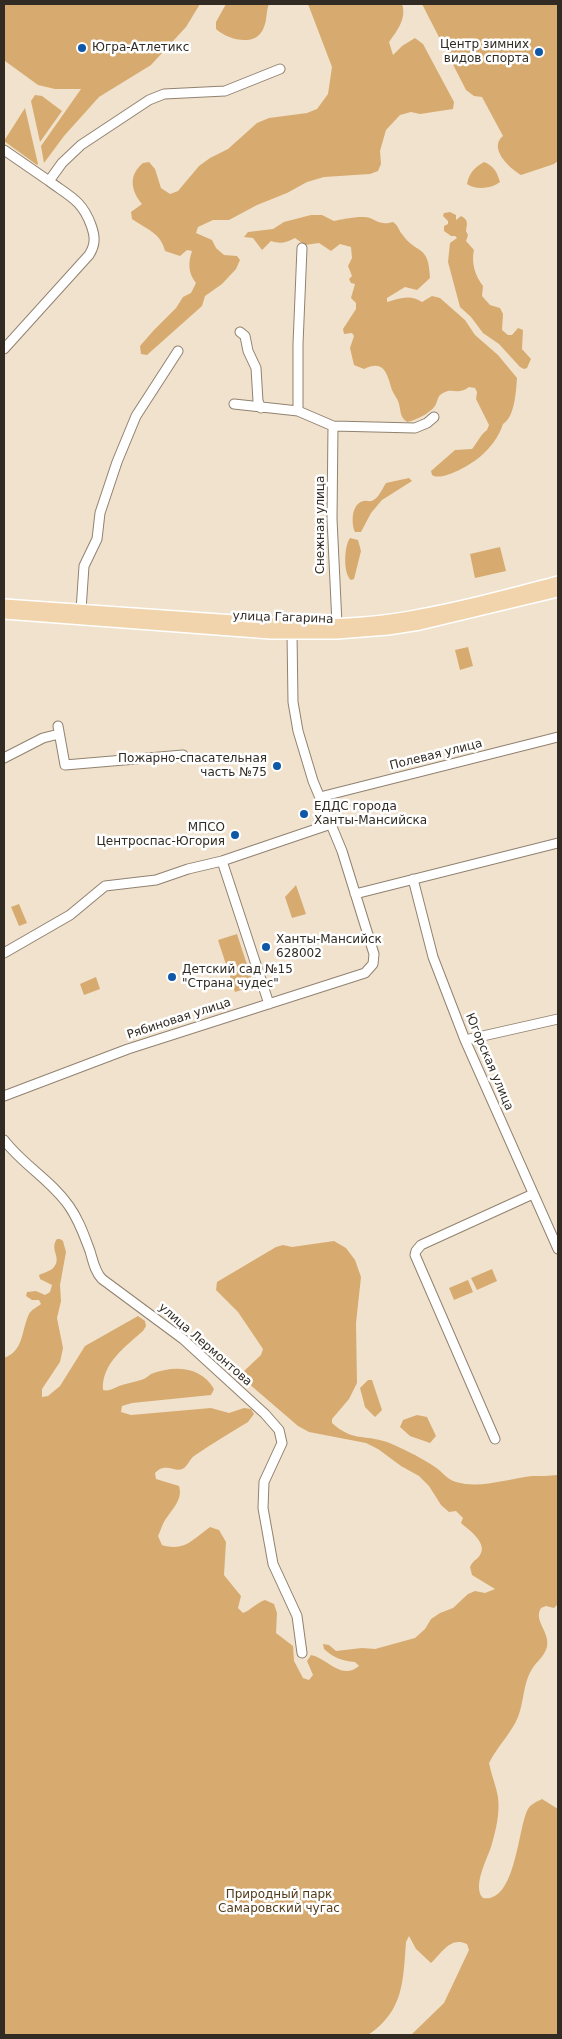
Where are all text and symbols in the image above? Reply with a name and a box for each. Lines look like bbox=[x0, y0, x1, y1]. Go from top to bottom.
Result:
place label: Центр зимних видов спорта bbox=[440, 38, 529, 66]
place label: Югра-Атлетикс bbox=[92, 41, 189, 55]
marker: Югра-Атлетикс bbox=[76, 42, 88, 54]
marker: Центр зимних видов спорта bbox=[533, 46, 545, 58]
street label: Снежная улица bbox=[314, 476, 328, 574]
street label: улица Гагарина bbox=[232, 609, 334, 627]
street label: Полевая улица bbox=[388, 737, 484, 773]
place label: Пожарно-спасательная часть №75 bbox=[118, 752, 267, 780]
marker: Пожарно-спасательная часть №75 bbox=[271, 760, 283, 772]
place label: ЕДДС города Ханты-Мансийска bbox=[314, 800, 427, 828]
marker: ЕДДС города Ханты-Мансийска bbox=[298, 808, 310, 820]
place label: МПСО Центроспас-Югория bbox=[97, 821, 225, 849]
marker: МПСО Центроспас-Югория bbox=[229, 829, 241, 841]
place label: Ханты-Мансийск 628002 bbox=[276, 933, 382, 961]
marker: Ханты-Мансийск 628002 bbox=[260, 941, 272, 953]
place label: Детский сад №15 "Страна чудес" bbox=[182, 963, 293, 991]
marker: Детский сад №15 "Страна чудес" bbox=[166, 971, 178, 983]
street label: Рябиновая улица bbox=[125, 995, 233, 1043]
street label: Югорская улица bbox=[462, 1011, 516, 1113]
street label: улица Лермонтова bbox=[155, 1301, 255, 1389]
park label: Природный парк Самаровский чугас bbox=[218, 1888, 340, 1916]

